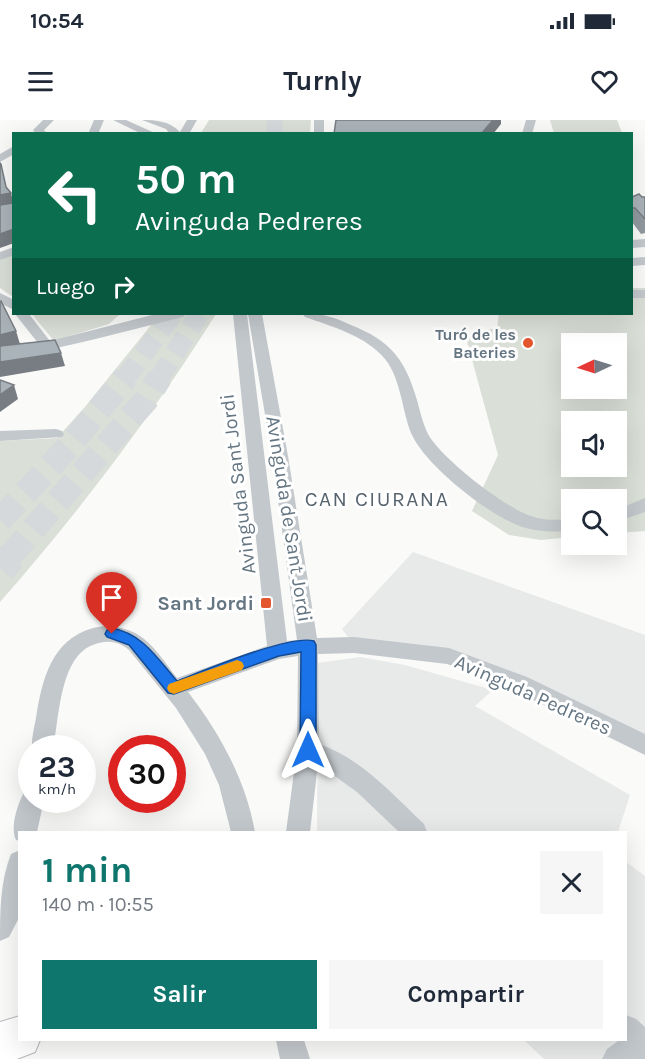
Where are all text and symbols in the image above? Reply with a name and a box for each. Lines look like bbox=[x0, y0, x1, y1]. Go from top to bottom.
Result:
text: 10:54 bbox=[30, 8, 84, 34]
icon: menu bbox=[24, 65, 57, 98]
text: Turnly bbox=[283, 65, 362, 97]
icon: heart bbox=[588, 65, 621, 98]
text: 50 m bbox=[135, 154, 237, 204]
icon: left bbox=[36, 156, 114, 234]
text: Avinguda Pedreres bbox=[135, 205, 363, 237]
icon: right bbox=[107, 270, 140, 303]
text: Luego bbox=[36, 274, 95, 300]
place label: Turó de les Bateries bbox=[435, 325, 516, 362]
north arrow bbox=[561, 333, 627, 399]
map controls bbox=[561, 333, 627, 555]
marker: Turó de les Bateries bbox=[521, 336, 535, 350]
street label: Avinguda Sant Jordi bbox=[216, 392, 260, 576]
button: sound bbox=[561, 411, 627, 477]
street label: Avinguda de Sant Jordi bbox=[261, 414, 317, 624]
district label: CAN CIURANA bbox=[305, 487, 449, 511]
button: search bbox=[561, 489, 627, 555]
pin bbox=[86, 572, 137, 634]
icon: arrive bbox=[95, 581, 128, 614]
place label: Sant Jordi bbox=[157, 592, 254, 615]
marker: Sant Jordi bbox=[259, 596, 273, 610]
street label: Avinguda Pedreres bbox=[451, 650, 615, 740]
position arrow bbox=[276, 718, 340, 782]
speed limit sign: 30 bbox=[108, 735, 186, 813]
text: 23 bbox=[39, 749, 75, 785]
text: km/h bbox=[38, 780, 76, 798]
text: 1 min bbox=[42, 849, 132, 891]
button: close bbox=[540, 851, 603, 914]
text: 140 m · 10:55 bbox=[42, 893, 154, 916]
button: Salir bbox=[42, 960, 317, 1029]
button: Compartir bbox=[329, 960, 603, 1029]

